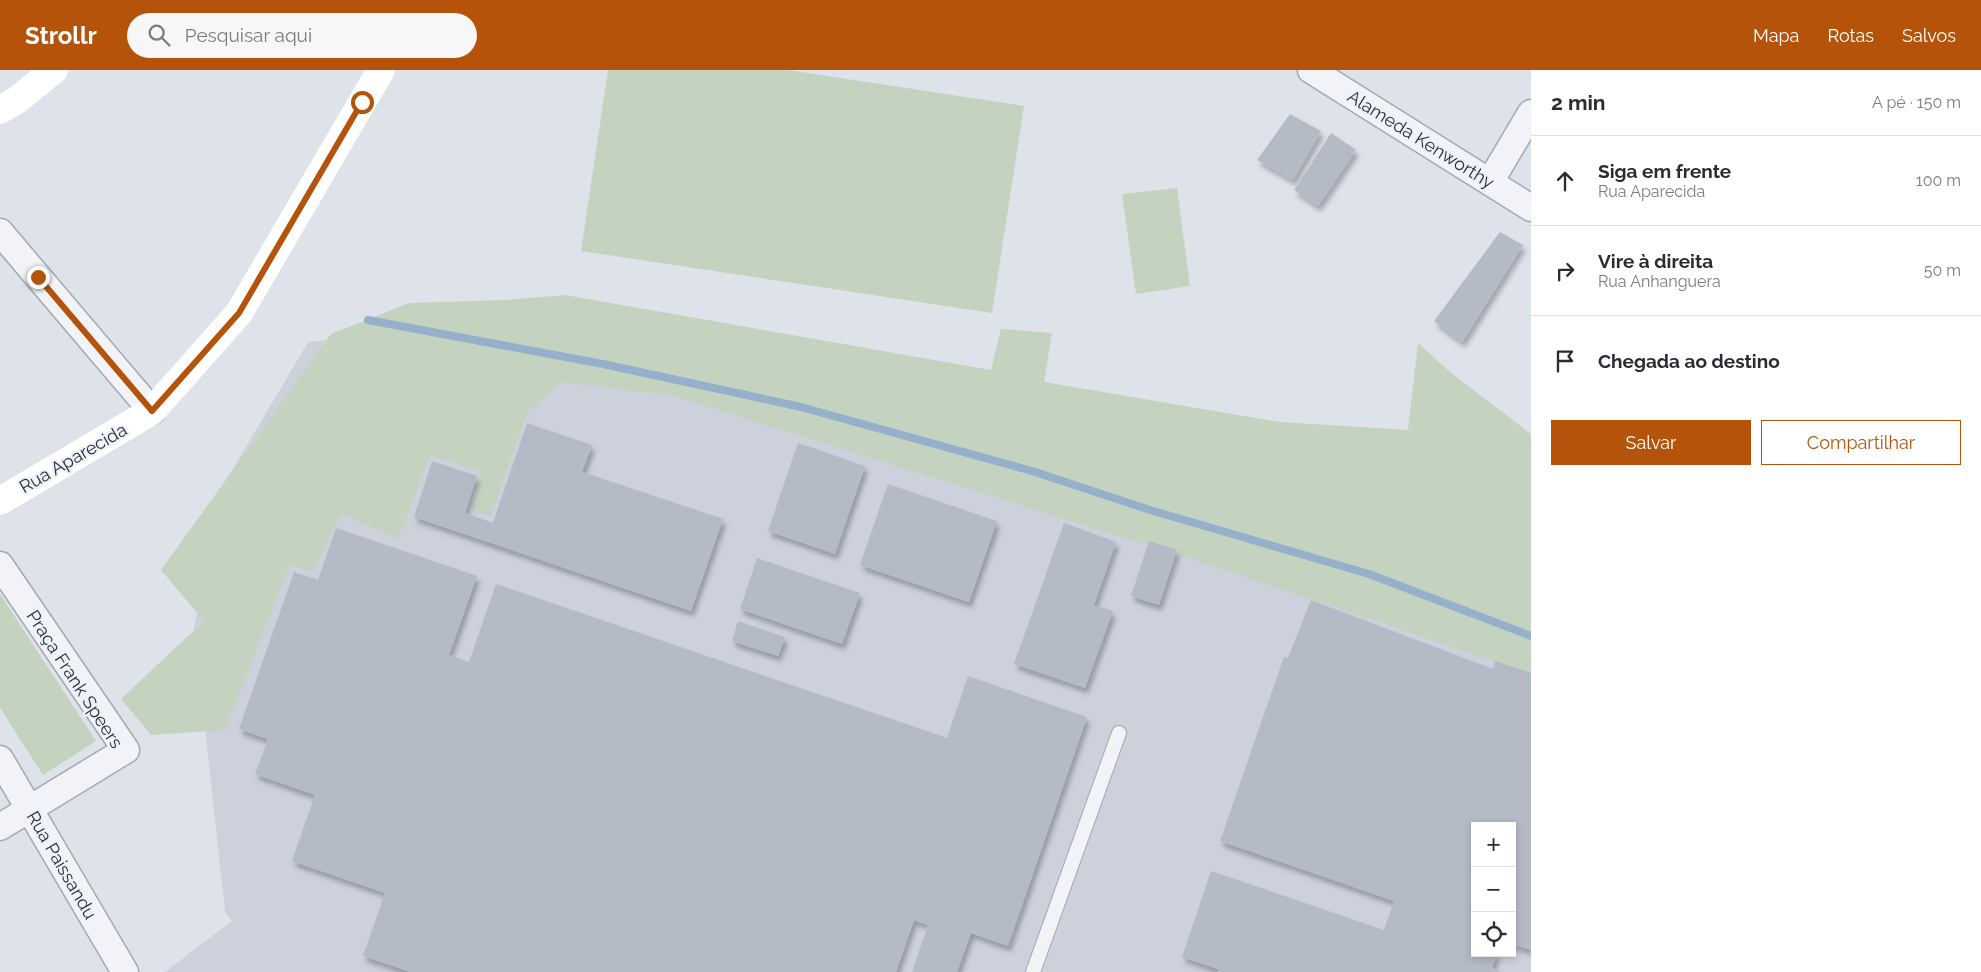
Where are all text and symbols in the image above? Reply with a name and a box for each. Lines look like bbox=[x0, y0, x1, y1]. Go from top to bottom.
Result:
search box bbox=[127, 13, 477, 58]
text: Strollr bbox=[25, 21, 97, 50]
icon: search bbox=[145, 21, 173, 49]
text: Pesquisar aqui bbox=[185, 24, 312, 46]
text: Mapa bbox=[1753, 25, 1799, 46]
text: Rotas bbox=[1827, 25, 1874, 46]
text: Salvos bbox=[1902, 25, 1956, 46]
street label: Alameda Kenworthy bbox=[1344, 85, 1498, 193]
text: 2 min bbox=[1551, 90, 1605, 115]
route start bbox=[351, 91, 374, 114]
text: A pé · 150 m bbox=[1872, 93, 1961, 112]
text: Siga em frente bbox=[1598, 160, 1731, 182]
icon: ahead bbox=[1551, 167, 1579, 195]
text: 100 m bbox=[1916, 171, 1961, 190]
text: Rua Aparecida bbox=[1598, 182, 1705, 201]
text: Vire à direita bbox=[1598, 250, 1713, 272]
icon: right bbox=[1551, 257, 1579, 285]
text: 50 m bbox=[1924, 261, 1961, 280]
route end bbox=[27, 266, 50, 289]
text: Rua Anhanguera bbox=[1598, 272, 1721, 291]
icon: arrive bbox=[1551, 347, 1579, 375]
text: Chegada ao destino bbox=[1598, 350, 1780, 372]
street label: Rua Aparecida bbox=[16, 419, 130, 497]
button: Salvar bbox=[1551, 420, 1751, 465]
button: Compartilhar bbox=[1761, 420, 1961, 465]
street label: Praça Frank Speers bbox=[23, 606, 128, 752]
street label: Rua Paissandu bbox=[23, 807, 101, 923]
map controls bbox=[1471, 822, 1516, 957]
button: + bbox=[1471, 822, 1516, 867]
button: − bbox=[1471, 867, 1516, 912]
button: locate bbox=[1471, 912, 1516, 957]

